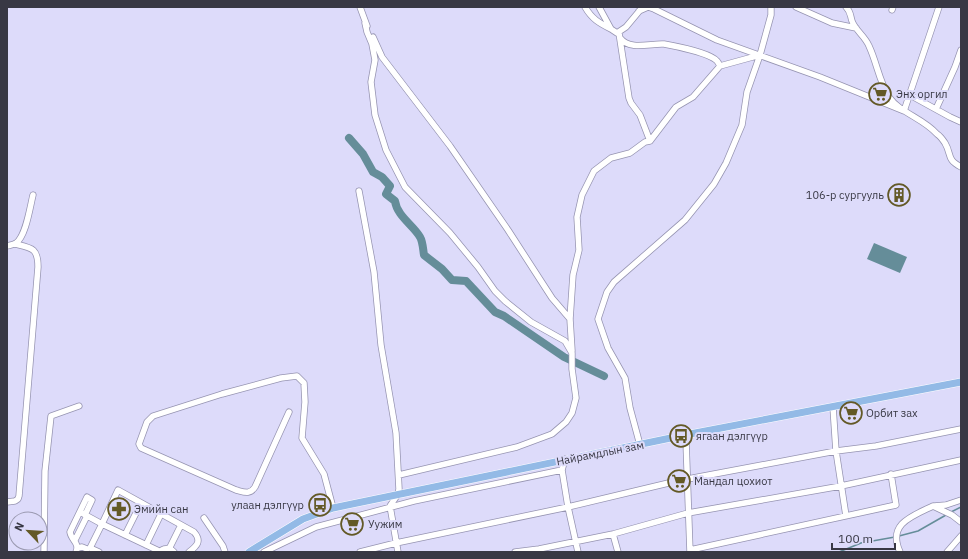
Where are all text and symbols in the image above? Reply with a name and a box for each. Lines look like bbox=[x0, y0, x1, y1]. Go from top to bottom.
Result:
supermarket icon: Энх оргил bbox=[867, 81, 893, 107]
place label: Энх оргил bbox=[896, 87, 948, 101]
building icon: 106-р сургууль bbox=[886, 182, 912, 208]
place label: 106-р сургууль bbox=[806, 188, 884, 202]
supermarket icon: Орбит зах bbox=[838, 400, 864, 426]
place label: Орбит зах bbox=[866, 406, 918, 420]
bus stop icon: ягаан дэлгүүр bbox=[668, 423, 694, 449]
place label: ягаан дэлгүүр bbox=[696, 429, 768, 443]
street label: Найрамдлын зам bbox=[555, 438, 645, 468]
supermarket icon: Мандал цохиот bbox=[666, 468, 692, 494]
place label: Мандал цохиот bbox=[694, 474, 773, 488]
bus stop icon: улаан дэлгүүр bbox=[307, 492, 333, 518]
pharmacy icon: Эмийн сан bbox=[106, 496, 132, 522]
place label: улаан дэлгүүр bbox=[231, 498, 304, 512]
place label: Эмийн сан bbox=[134, 502, 188, 516]
north arrow bbox=[8, 511, 48, 551]
supermarket icon: Уужим bbox=[339, 511, 365, 537]
place label: Уужим bbox=[368, 517, 403, 531]
text: N bbox=[11, 520, 27, 533]
scale bar bbox=[832, 525, 895, 551]
text: 100 m bbox=[838, 531, 873, 546]

